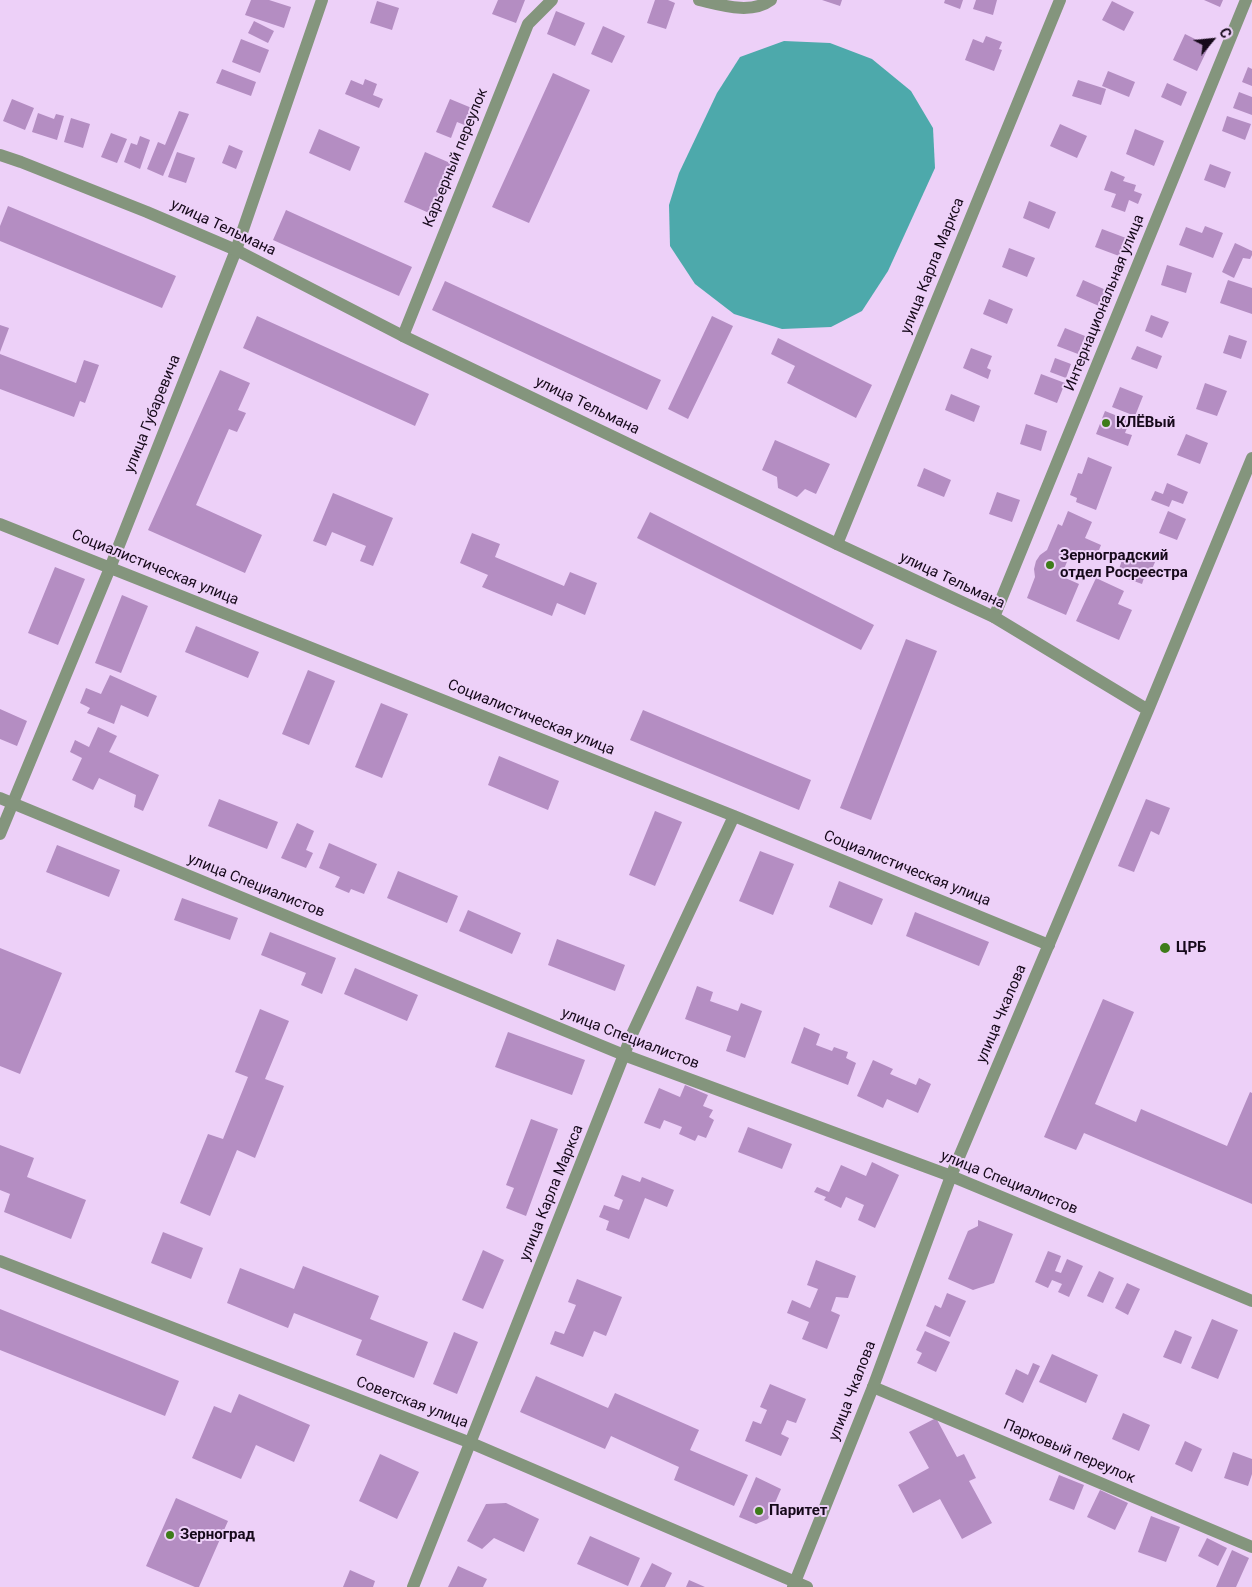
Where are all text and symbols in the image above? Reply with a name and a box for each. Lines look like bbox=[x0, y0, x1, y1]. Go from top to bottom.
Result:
north arrow bbox=[1187, 15, 1237, 65]
text: С bbox=[1216, 25, 1234, 41]
street label: Карьерный переулок bbox=[420, 86, 492, 230]
street label: улица Карла Маркса bbox=[897, 195, 969, 337]
street label: улица Тельмана bbox=[168, 196, 278, 260]
street label: Интернациональная улица bbox=[1061, 212, 1149, 394]
street label: улица Губаревича bbox=[121, 352, 185, 476]
street label: улица Тельмана bbox=[532, 373, 642, 439]
place label: КЛЁВый bbox=[1116, 414, 1175, 432]
marker: КЛЁВый bbox=[1100, 417, 1112, 429]
street label: Социалистическая улица bbox=[69, 526, 241, 610]
place label: Зерноградский отдел Росреестра bbox=[1060, 547, 1188, 582]
street label: улица Тельмана bbox=[897, 549, 1007, 613]
marker: Зерноградский отдел Росреестра bbox=[1044, 559, 1056, 571]
street label: Социалистическая улица bbox=[445, 676, 617, 760]
street label: Социалистическая улица bbox=[821, 827, 993, 911]
street label: улица Специалистов bbox=[185, 850, 327, 922]
place label: ЦРБ bbox=[1176, 939, 1206, 957]
marker: ЦРБ bbox=[1158, 941, 1172, 955]
street label: улица Чкалова bbox=[973, 962, 1031, 1066]
street label: улица Специалистов bbox=[559, 1004, 701, 1074]
street label: улица Карла Маркса bbox=[516, 1122, 588, 1264]
street label: улица Специалистов bbox=[938, 1147, 1080, 1219]
street label: улица Чкалова bbox=[826, 1339, 880, 1443]
street label: Советская улица bbox=[353, 1373, 471, 1433]
street label: Парковый переулок bbox=[1000, 1416, 1138, 1488]
place label: Паритет bbox=[769, 1502, 827, 1520]
marker: Паритет bbox=[753, 1505, 765, 1517]
place label: Зерноград bbox=[180, 1526, 255, 1544]
marker: Зерноград bbox=[164, 1529, 176, 1541]

